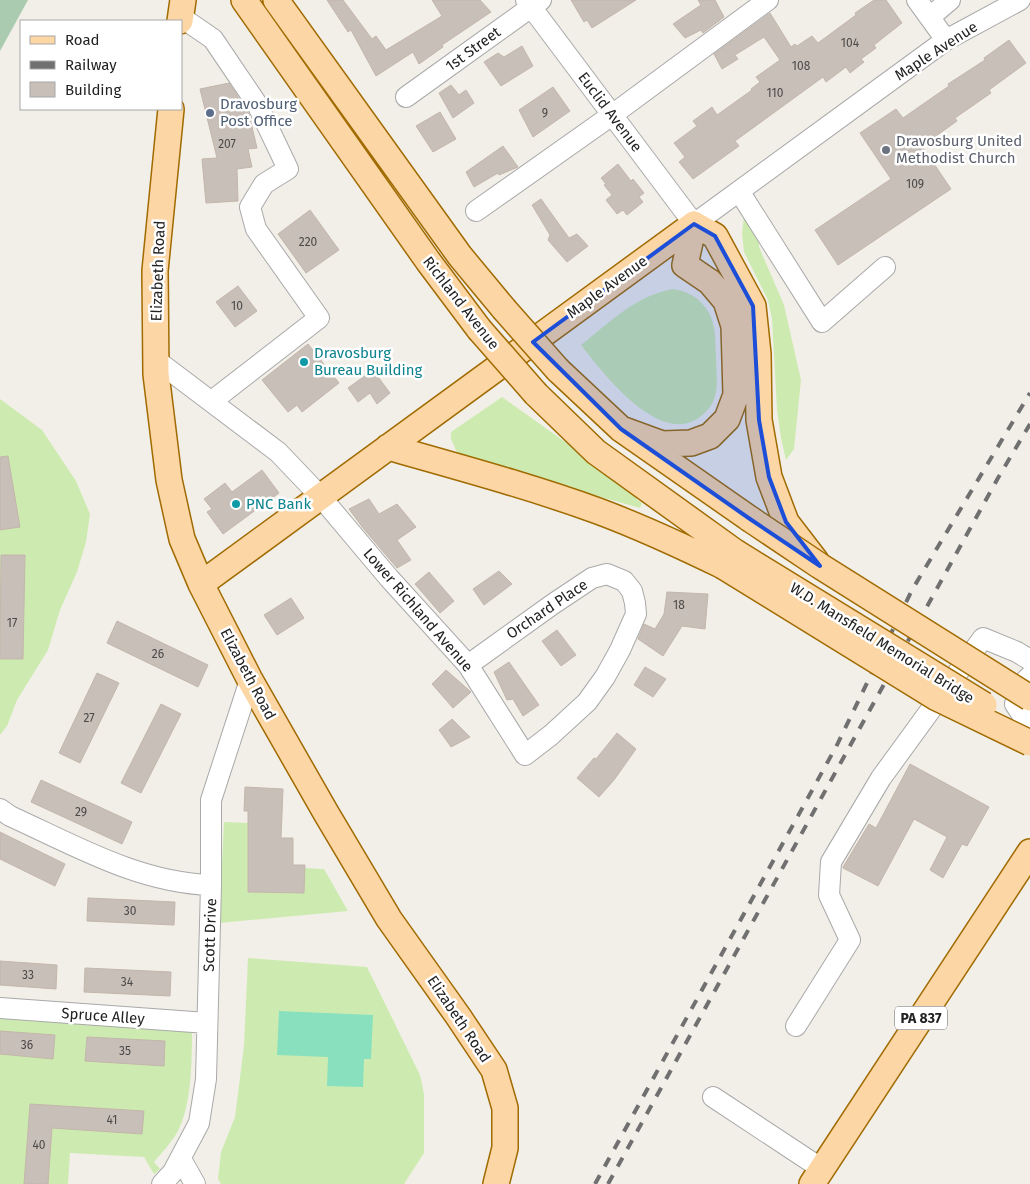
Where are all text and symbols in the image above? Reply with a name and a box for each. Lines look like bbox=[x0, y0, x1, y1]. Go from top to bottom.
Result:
street label: Maple Avenue bbox=[891, 18, 981, 84]
legend bbox=[20, 20, 182, 110]
street label: 1st Street bbox=[442, 23, 504, 75]
text: Road bbox=[65, 31, 100, 49]
house number: 104 bbox=[841, 36, 860, 50]
text: Railway bbox=[65, 56, 117, 74]
house number: 108 bbox=[792, 59, 811, 73]
street label: Euclid Avenue bbox=[574, 69, 646, 155]
text: Building bbox=[65, 81, 121, 99]
house number: 110 bbox=[767, 86, 784, 100]
place label: Dravosburg Post Office bbox=[220, 95, 297, 130]
house number: 9 bbox=[542, 106, 548, 120]
marker: Dravosburg Post Office bbox=[204, 107, 216, 119]
place label: Dravosburg United Methodist Church bbox=[896, 132, 1022, 167]
house number: 207 bbox=[218, 137, 236, 151]
marker: Dravosburg United Methodist Church bbox=[880, 144, 892, 156]
house number: 109 bbox=[906, 177, 924, 191]
street label: Elizabeth Road bbox=[147, 220, 169, 322]
house number: 220 bbox=[299, 235, 318, 249]
street label: Maple Avenue bbox=[563, 252, 651, 322]
street label: Richland Avenue bbox=[419, 253, 503, 353]
house number: 10 bbox=[231, 299, 243, 313]
place label: Dravosburg Bureau Building bbox=[314, 344, 422, 379]
marker: Dravosburg Bureau Building bbox=[298, 356, 310, 368]
place label: PNC Bank bbox=[246, 495, 311, 513]
marker: PNC Bank bbox=[230, 498, 242, 510]
street label: Lower Richland Avenue bbox=[359, 545, 477, 675]
street label: Orchard Place bbox=[503, 575, 591, 643]
street label: W.D. Mansfield Memorial Bridge bbox=[787, 579, 977, 707]
house number: 18 bbox=[673, 598, 685, 612]
house number: 17 bbox=[7, 616, 17, 630]
street label: Elizabeth Road bbox=[216, 625, 280, 723]
house number: 26 bbox=[152, 647, 164, 661]
house number: 27 bbox=[83, 711, 95, 725]
house number: 29 bbox=[75, 805, 87, 819]
street label: Scott Drive bbox=[200, 898, 220, 972]
house number: 30 bbox=[124, 904, 137, 918]
house number: 33 bbox=[22, 968, 34, 982]
street label: Elizabeth Road bbox=[423, 972, 495, 1066]
house number: 34 bbox=[121, 975, 134, 989]
street label: Spruce Alley bbox=[61, 1004, 146, 1028]
road number: PA 837 bbox=[895, 1006, 947, 1030]
house number: 36 bbox=[21, 1038, 33, 1052]
house number: 35 bbox=[119, 1044, 131, 1058]
house number: 41 bbox=[107, 1113, 117, 1127]
house number: 40 bbox=[32, 1138, 46, 1152]

